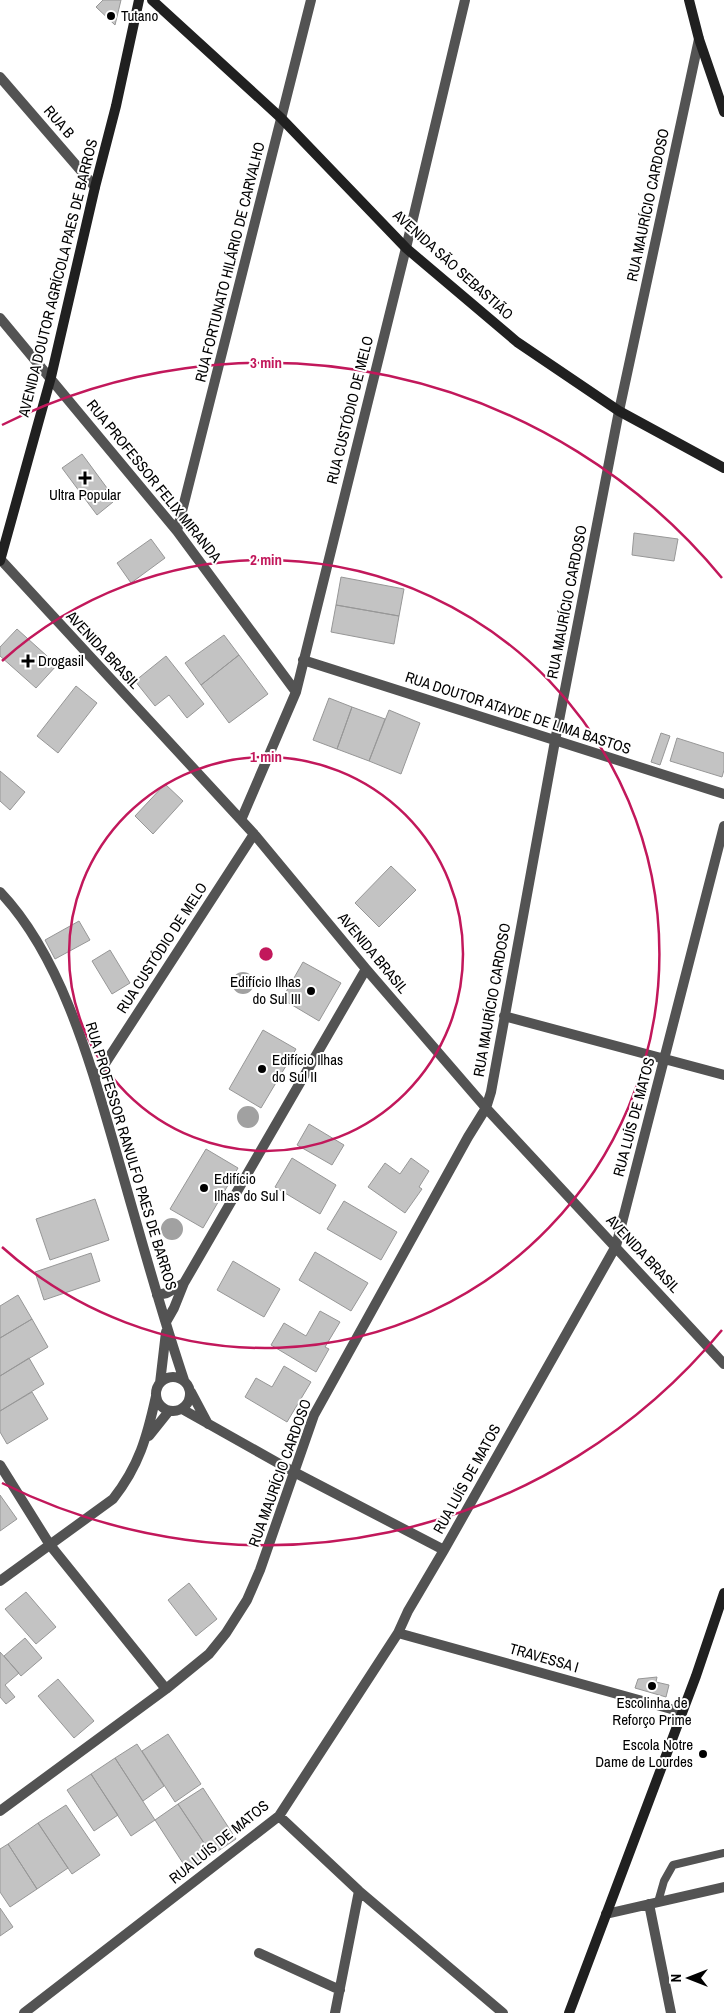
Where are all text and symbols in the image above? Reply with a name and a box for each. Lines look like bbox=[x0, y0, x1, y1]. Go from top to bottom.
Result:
place label: Tutano bbox=[121, 5, 158, 26]
marker: Tutano bbox=[105, 10, 117, 22]
street label: RUA B bbox=[39, 101, 79, 142]
street label: RUA MAURÍCIO CARDOSO bbox=[621, 127, 674, 283]
street label: AVENIDA DOUTOR AGRÍCOLA PAES DE BARROS bbox=[13, 137, 102, 420]
street label: RUA FORTUNATO HILÁRIO DE CARVALHO bbox=[189, 139, 270, 384]
street label: AVENIDA SÃO SEBASTIÃO bbox=[388, 204, 518, 324]
street label: RUA CUSTÓDIO DE MELO bbox=[321, 333, 378, 486]
text: 3 min bbox=[250, 352, 282, 373]
street label: RUA PROFESSOR FELIX MIRANDA bbox=[82, 395, 227, 567]
marker: Ultra Popular bbox=[79, 472, 91, 484]
place label: Ultra Popular bbox=[49, 484, 121, 505]
street label: RUA MAURÍCIO CARDOSO bbox=[541, 523, 592, 680]
text: 2 min bbox=[250, 549, 282, 570]
street label: AVENIDA BRASIL bbox=[61, 605, 145, 693]
place label: Drogasil bbox=[38, 650, 84, 671]
marker: Drogasil bbox=[22, 655, 34, 667]
street label: RUA DOUTOR ATAYDE DE LIMA BASTOS bbox=[403, 666, 634, 759]
text: 1 min bbox=[250, 746, 282, 767]
street label: RUA CUSTÓDIO DE MELO bbox=[111, 878, 212, 1017]
street label: AVENIDA BRASIL bbox=[333, 907, 414, 998]
street label: RUA MAURÍCIO CARDOSO bbox=[468, 921, 515, 1078]
centre of rings bbox=[257, 945, 275, 963]
place label: Edifício Ilhas do Sul III bbox=[230, 971, 301, 1009]
marker: Edifício Ilhas do Sul III bbox=[305, 985, 317, 997]
street label: RUA PROFESSOR RANULFO PAES DE BARROS bbox=[81, 1019, 182, 1293]
place label: Edifício Ilhas do Sul II bbox=[272, 1049, 343, 1087]
street label: RUA LUÍS DE MATOS bbox=[608, 1055, 660, 1179]
marker: Edifício Ilhas do Sul II bbox=[256, 1063, 268, 1075]
place label: Edifício Ilhas do Sul I bbox=[214, 1168, 285, 1206]
marker: Edifício Ilhas do Sul I bbox=[198, 1182, 210, 1194]
street label: AVENIDA BRASIL bbox=[601, 1209, 685, 1297]
street label: RUA MAURÍCIO CARDOSO bbox=[243, 1396, 316, 1550]
street label: RUA LUÍS DE MATOS bbox=[428, 1420, 505, 1537]
street label: TRAVESSA I bbox=[507, 1638, 581, 1677]
marker: Escolinha de Reforço Prime bbox=[646, 1680, 658, 1692]
place label: Escolinha de Reforço Prime bbox=[612, 1692, 692, 1730]
place label: Escola Notre Dame de Lourdes bbox=[595, 1734, 693, 1772]
marker: Escola Notre Dame de Lourdes bbox=[697, 1748, 709, 1760]
street label: RUA LUÍS DE MATOS bbox=[164, 1795, 273, 1888]
north arrow bbox=[664, 1953, 714, 2003]
text: N bbox=[667, 1974, 685, 1982]

